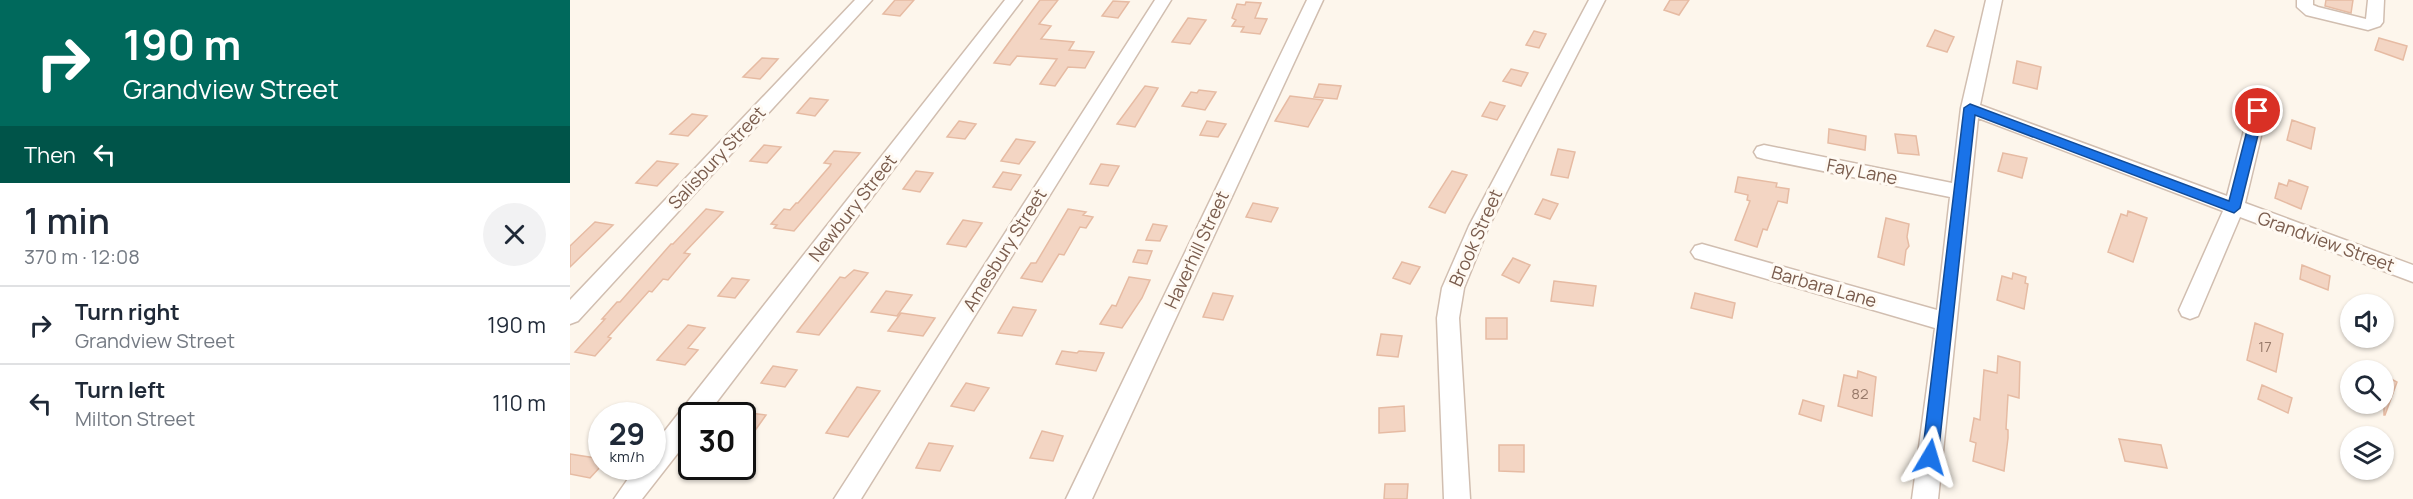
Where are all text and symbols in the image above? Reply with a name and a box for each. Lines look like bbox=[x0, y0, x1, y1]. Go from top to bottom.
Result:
text: 190 m bbox=[123, 15, 241, 73]
icon: right bbox=[24, 24, 102, 102]
text: Grandview Street bbox=[123, 70, 339, 107]
pin bbox=[2232, 85, 2283, 136]
icon: arrive bbox=[2241, 94, 2274, 127]
street label: Salisbury Street bbox=[662, 101, 770, 214]
icon: left bbox=[88, 138, 121, 171]
text: Then bbox=[24, 140, 76, 170]
street label: Newbury Street bbox=[803, 149, 902, 266]
street label: Fay Lane bbox=[1825, 152, 1900, 190]
street label: Amesbury Street bbox=[957, 184, 1051, 315]
street label: Brook Street bbox=[1443, 185, 1507, 290]
street label: Haverhill Street bbox=[1158, 187, 1234, 312]
text: 1 min bbox=[24, 196, 110, 245]
button: close bbox=[483, 203, 546, 266]
street label: Grandview Street bbox=[2255, 205, 2398, 277]
text: 370 m · 12:08 bbox=[24, 243, 140, 270]
street label: Barbara Lane bbox=[1769, 260, 1880, 312]
map controls bbox=[2340, 294, 2394, 480]
button: sound bbox=[2340, 294, 2394, 348]
text: Turn right bbox=[75, 297, 180, 327]
icon: right bbox=[24, 309, 57, 342]
text: 190 m bbox=[487, 310, 546, 340]
text: Grandview Street bbox=[75, 327, 235, 354]
house number: 17 bbox=[2258, 336, 2272, 357]
button: search bbox=[2340, 360, 2394, 414]
text: Turn left bbox=[75, 375, 165, 405]
house number: 82 bbox=[1851, 383, 1869, 404]
icon: left bbox=[24, 387, 57, 420]
text: 110 m bbox=[492, 388, 546, 418]
speed limit sign: 30 bbox=[678, 402, 756, 480]
text: Milton Street bbox=[75, 405, 195, 432]
text: 29 bbox=[609, 413, 645, 454]
position arrow bbox=[1898, 425, 1962, 489]
button: layers bbox=[2340, 426, 2394, 480]
text: km/h bbox=[610, 446, 644, 467]

